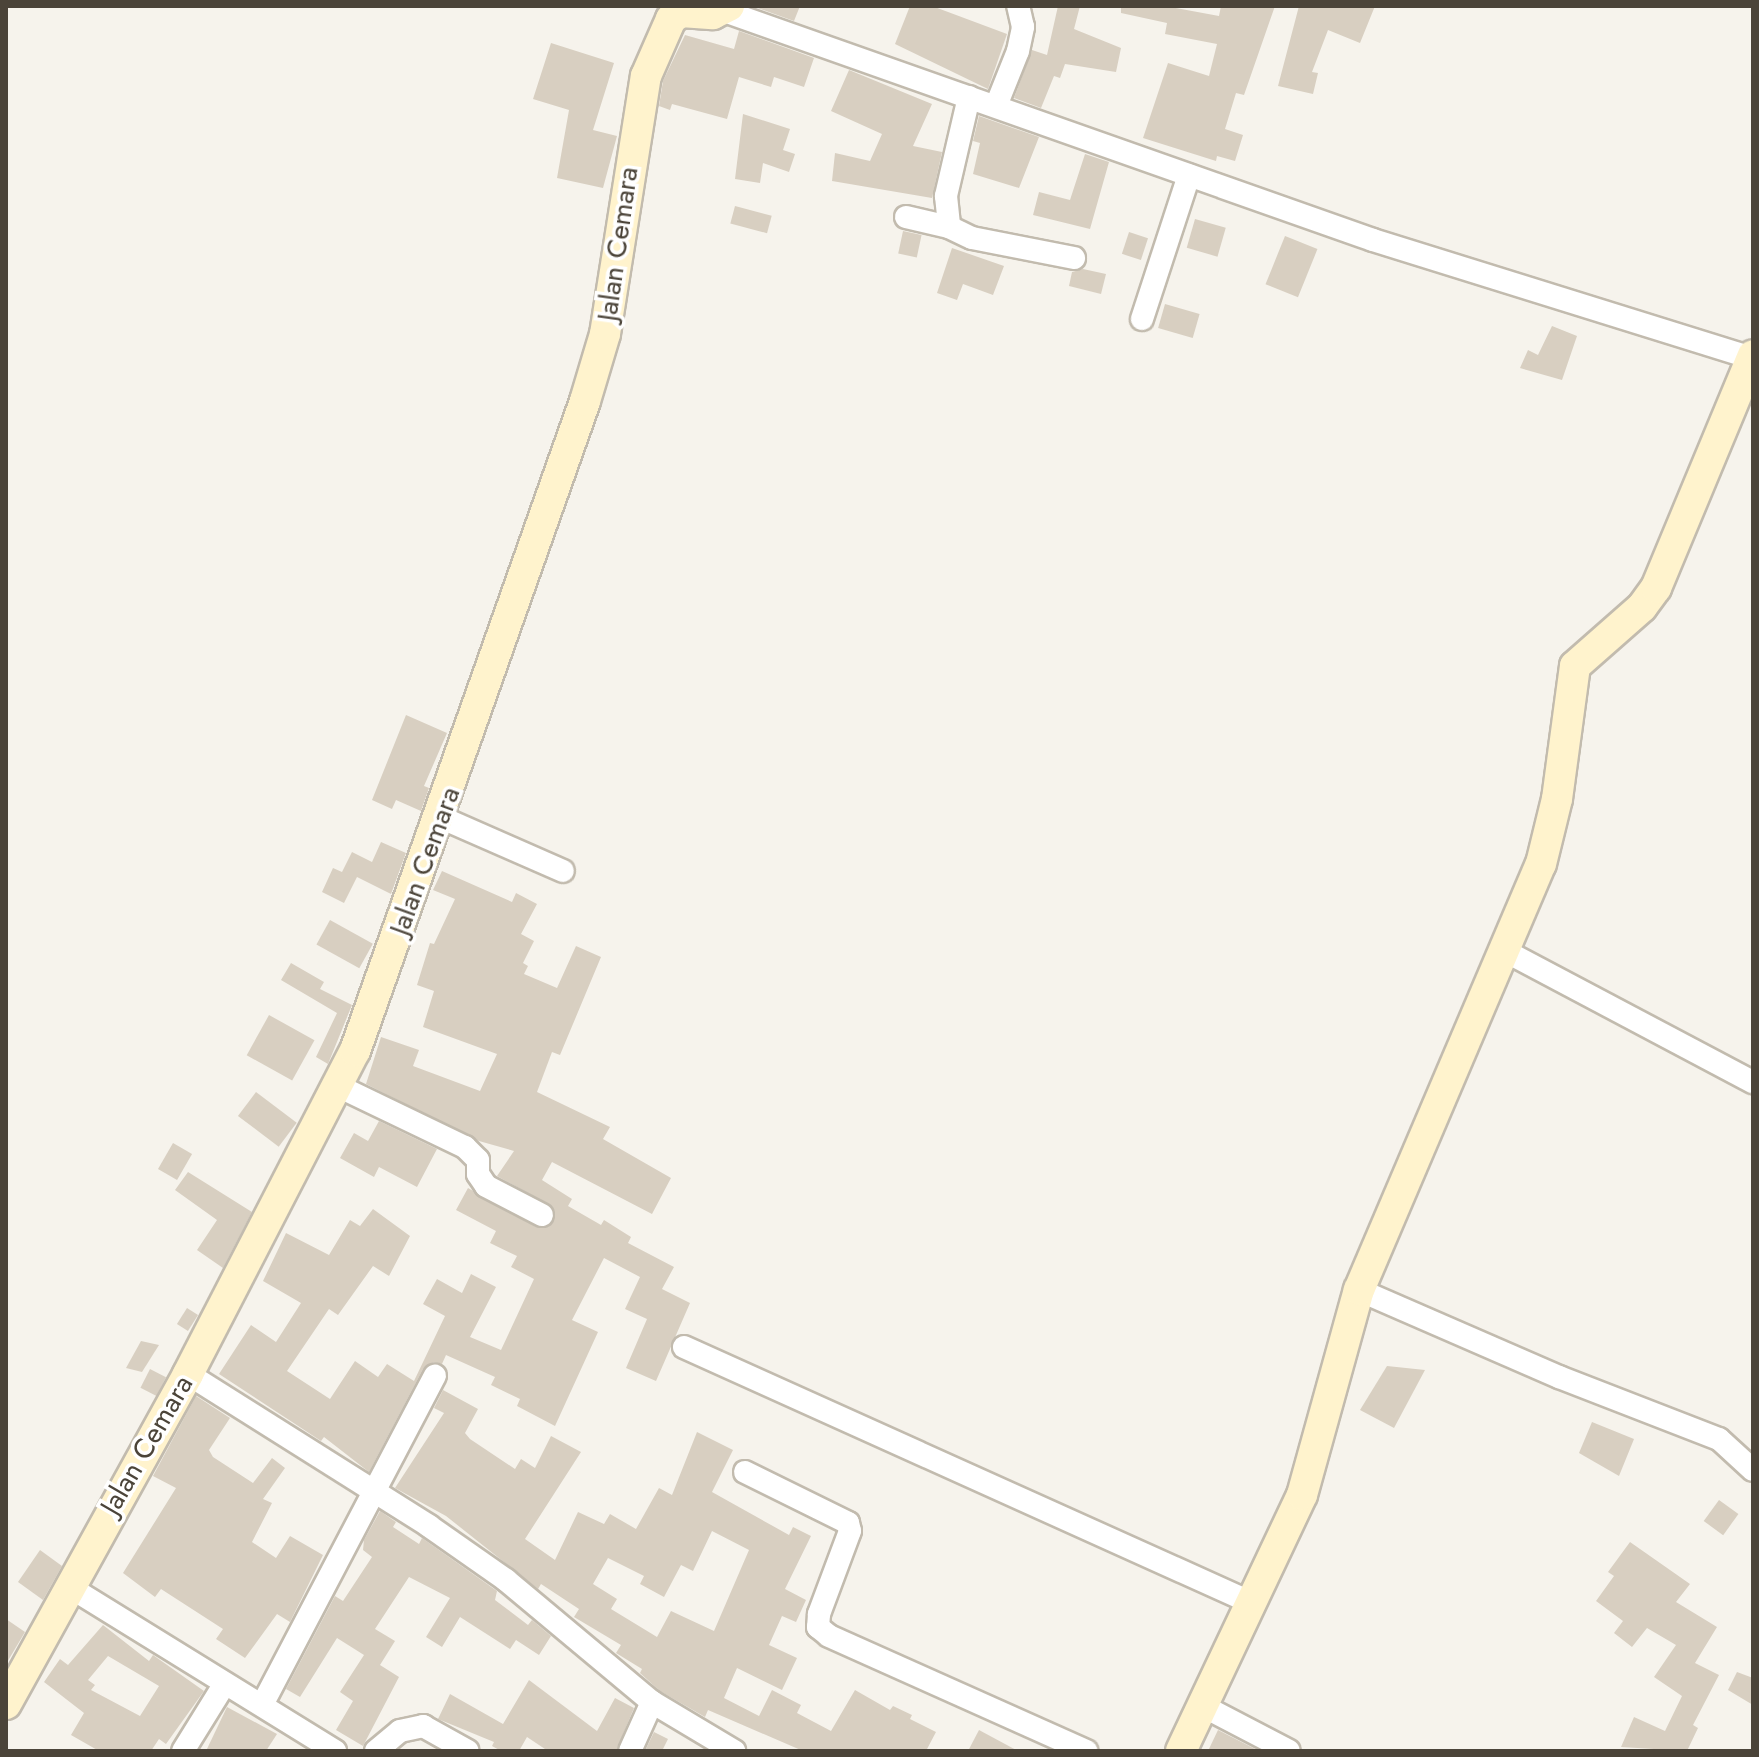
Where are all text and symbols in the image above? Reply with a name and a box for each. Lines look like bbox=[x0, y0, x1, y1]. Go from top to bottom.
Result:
street label: Jalan Cemara bbox=[591, 165, 645, 323]
street label: Jalan Cemara bbox=[383, 782, 467, 940]
street label: Jalan Cemara bbox=[94, 1369, 200, 1521]

